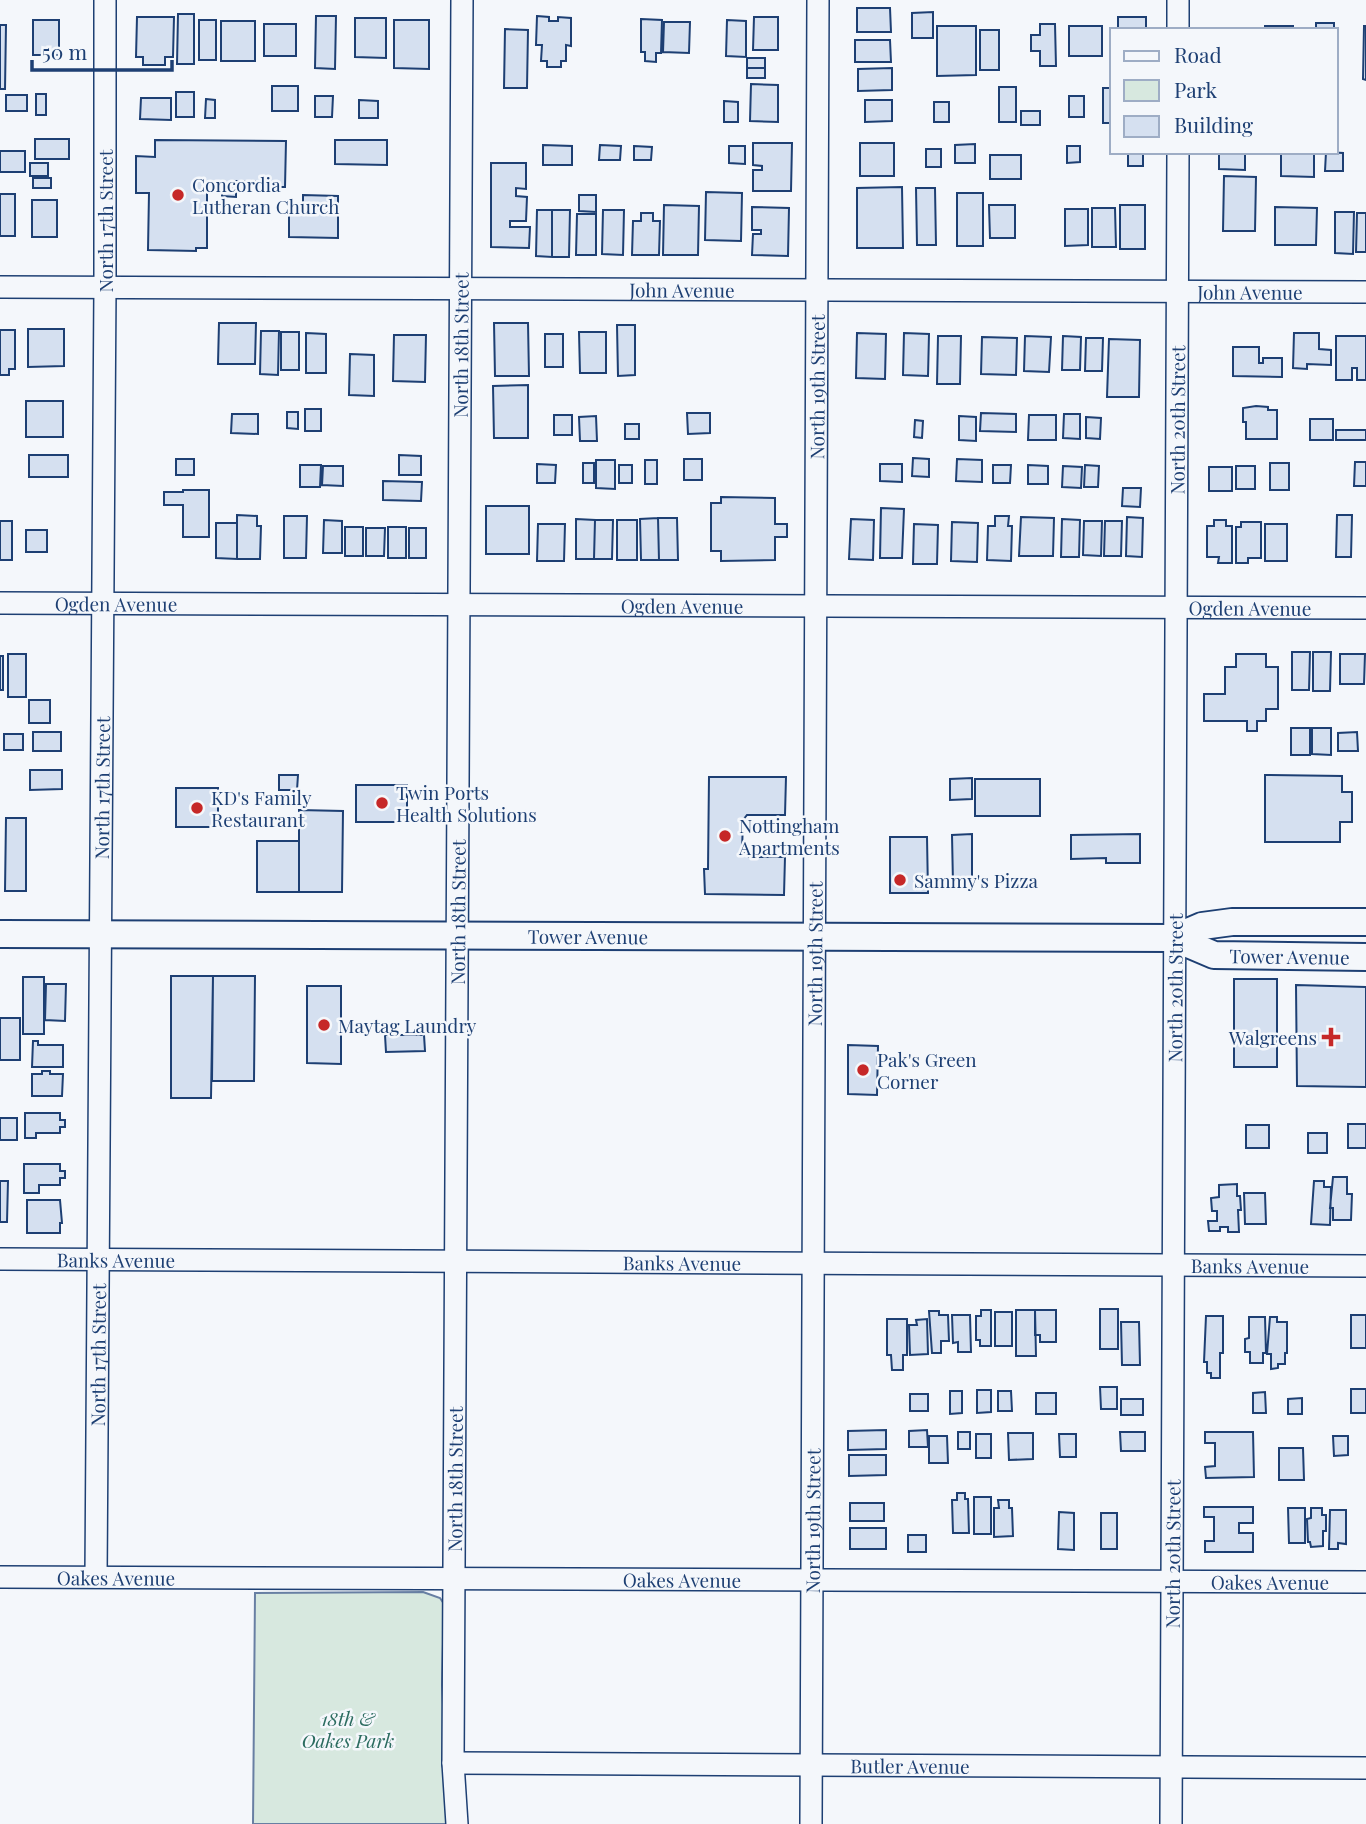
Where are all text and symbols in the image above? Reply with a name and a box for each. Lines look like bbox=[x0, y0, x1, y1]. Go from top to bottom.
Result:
scale bar bbox=[32, 28, 172, 72]
legend bbox=[1110, 28, 1338, 154]
text: 50 m bbox=[42, 37, 88, 65]
text: Road bbox=[1174, 40, 1222, 68]
text: Park bbox=[1174, 75, 1218, 103]
text: Building bbox=[1174, 110, 1253, 138]
street label: North 17th Street bbox=[92, 149, 118, 293]
place label: Concordia Lutheran Church bbox=[192, 171, 339, 219]
marker: Concordia Lutheran Church bbox=[170, 187, 186, 203]
street label: North 18th Street bbox=[447, 272, 474, 418]
street label: John Avenue bbox=[628, 276, 735, 303]
street label: John Avenue bbox=[1196, 278, 1303, 305]
street label: North 19th Street bbox=[803, 314, 830, 460]
street label: North 20th Street bbox=[1164, 345, 1190, 494]
street label: Ogden Avenue bbox=[55, 590, 177, 617]
street label: Ogden Avenue bbox=[621, 592, 743, 619]
street label: Ogden Avenue bbox=[1189, 594, 1311, 621]
street label: North 17th Street bbox=[88, 716, 115, 860]
place label: Twin Ports Health Solutions bbox=[396, 779, 537, 827]
place label: KD's Family Restaurant bbox=[211, 784, 312, 832]
marker: Twin Ports Health Solutions bbox=[374, 795, 390, 811]
marker: KD's Family Restaurant bbox=[189, 800, 205, 816]
place label: Nottingham Apartments bbox=[738, 812, 840, 860]
marker: Nottingham Apartments bbox=[717, 828, 733, 844]
street label: North 18th Street bbox=[444, 839, 471, 985]
place label: Sammy's Pizza bbox=[914, 867, 1038, 893]
marker: Sammy's Pizza bbox=[892, 872, 908, 888]
street label: North 19th Street bbox=[801, 881, 828, 1027]
street label: North 20th Street bbox=[1161, 913, 1188, 1062]
street label: Tower Avenue bbox=[528, 923, 648, 949]
street label: Tower Avenue bbox=[1229, 942, 1350, 970]
place label: Maytag Laundry bbox=[338, 1012, 477, 1038]
marker: Maytag Laundry bbox=[316, 1017, 332, 1033]
place label: Walgreens bbox=[1228, 1024, 1317, 1050]
marker: Walgreens bbox=[1323, 1029, 1339, 1045]
place label: Pak's Green Corner bbox=[877, 1046, 977, 1094]
marker: Pak's Green Corner bbox=[855, 1062, 871, 1078]
street label: Banks Avenue bbox=[57, 1246, 175, 1273]
street label: Banks Avenue bbox=[623, 1249, 741, 1276]
street label: Banks Avenue bbox=[1191, 1252, 1309, 1279]
street label: North 17th Street bbox=[84, 1283, 111, 1427]
street label: North 18th Street bbox=[441, 1406, 468, 1552]
street label: North 19th Street bbox=[799, 1448, 825, 1594]
street label: North 20th Street bbox=[1159, 1479, 1185, 1628]
street label: Oakes Avenue bbox=[57, 1564, 175, 1591]
street label: Oakes Avenue bbox=[623, 1566, 741, 1593]
street label: Oakes Avenue bbox=[1211, 1568, 1329, 1595]
park label: 18th & Oakes Park bbox=[302, 1705, 395, 1753]
street label: Butler Avenue bbox=[850, 1752, 970, 1779]

